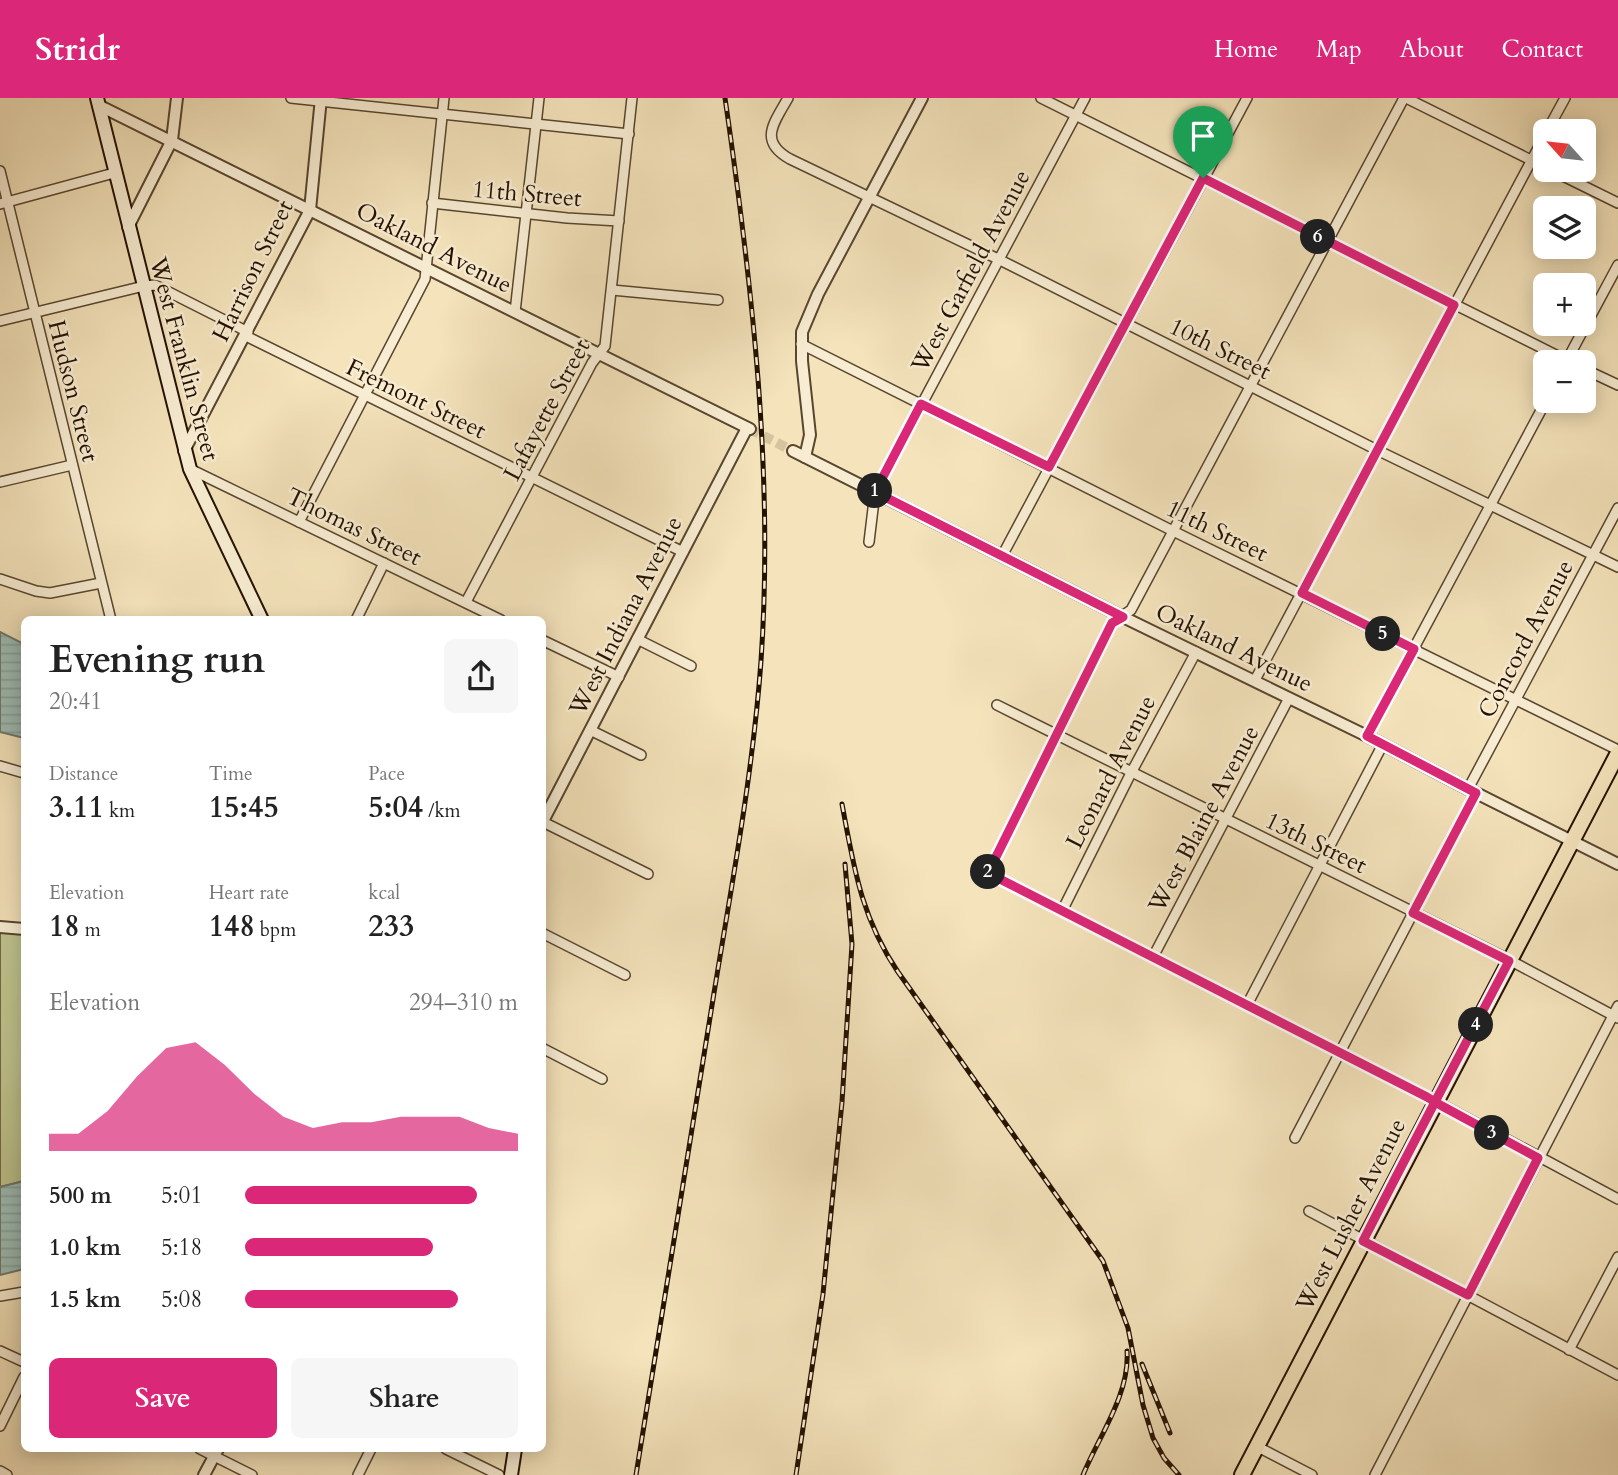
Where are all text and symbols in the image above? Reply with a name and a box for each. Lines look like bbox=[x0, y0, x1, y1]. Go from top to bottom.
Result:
text: Stridr bbox=[35, 27, 120, 72]
text: Home bbox=[1214, 33, 1278, 66]
text: Map bbox=[1316, 33, 1362, 66]
text: About bbox=[1400, 33, 1464, 66]
text: Contact bbox=[1502, 33, 1583, 66]
pin bbox=[1173, 106, 1233, 178]
icon: arrive bbox=[1184, 117, 1222, 155]
north arrow bbox=[1533, 119, 1596, 182]
map controls bbox=[1533, 119, 1596, 413]
street label: West Garfield Avenue bbox=[903, 164, 1038, 379]
street label: 11th Street bbox=[471, 173, 583, 215]
street label: Harrison Street bbox=[205, 194, 302, 347]
street label: Oakland Avenue bbox=[350, 194, 518, 302]
button: layers bbox=[1533, 196, 1596, 259]
pin: 6 bbox=[1300, 220, 1336, 254]
text: 6 bbox=[1313, 223, 1322, 249]
street label: West Franklin Street bbox=[141, 253, 227, 465]
button: + bbox=[1533, 273, 1596, 336]
street label: 10th Street bbox=[1164, 310, 1277, 388]
street label: Hudson Street bbox=[39, 317, 107, 466]
street label: Lafayette Street bbox=[496, 333, 598, 487]
button: − bbox=[1533, 350, 1596, 413]
street label: Fremont Street bbox=[340, 351, 492, 447]
pin: 1 bbox=[858, 474, 892, 508]
text: 1 bbox=[870, 477, 879, 503]
street label: Thomas Street bbox=[281, 480, 428, 574]
street label: 11th Street bbox=[1161, 492, 1274, 570]
street label: West Indiana Avenue bbox=[561, 511, 691, 722]
street label: Concord Avenue bbox=[1470, 554, 1582, 724]
street label: Oakland Avenue bbox=[1150, 596, 1318, 700]
pin: 5 bbox=[1366, 616, 1400, 652]
text: 5 bbox=[1378, 620, 1387, 646]
text: Evening run bbox=[49, 634, 265, 686]
button: share bbox=[444, 639, 518, 713]
text: 20:41 bbox=[49, 686, 102, 717]
street label: Leonard Avenue bbox=[1058, 690, 1164, 854]
street label: West Blaine Avenue bbox=[1140, 720, 1267, 919]
text: Distance bbox=[49, 761, 118, 787]
text: Time bbox=[209, 761, 253, 787]
text: Pace bbox=[368, 761, 405, 787]
text: 3.11 bbox=[49, 787, 104, 828]
text: 15:45 bbox=[209, 787, 279, 828]
text: 5:04 bbox=[368, 787, 423, 828]
text: km bbox=[104, 798, 135, 824]
text: /km bbox=[423, 798, 461, 824]
street label: 13th Street bbox=[1260, 804, 1373, 882]
pin: 2 bbox=[970, 854, 1006, 890]
text: 2 bbox=[983, 858, 992, 884]
text: Elevation bbox=[49, 880, 124, 906]
text: Heart rate bbox=[209, 880, 289, 906]
text: kcal bbox=[368, 880, 400, 906]
text: 18 bbox=[49, 906, 80, 947]
text: 148 bbox=[209, 906, 255, 947]
text: 233 bbox=[368, 906, 414, 947]
text: m bbox=[80, 917, 101, 943]
text: bpm bbox=[255, 917, 296, 943]
text: Elevation bbox=[49, 987, 140, 1018]
text: 294–310 m bbox=[409, 987, 518, 1018]
pin: 4 bbox=[1458, 1007, 1494, 1042]
text: 4 bbox=[1471, 1011, 1480, 1037]
street label: West Lusher Avenue bbox=[1288, 1113, 1414, 1318]
pin: 3 bbox=[1474, 1116, 1510, 1150]
text: 3 bbox=[1487, 1119, 1496, 1145]
text: 500 m bbox=[49, 1180, 112, 1211]
text: 5:01 bbox=[161, 1180, 202, 1211]
text: 1.0 km bbox=[49, 1232, 121, 1263]
text: 5:18 bbox=[161, 1232, 202, 1263]
text: 1.5 km bbox=[49, 1284, 121, 1315]
text: 5:08 bbox=[161, 1284, 202, 1315]
button: Save bbox=[49, 1358, 277, 1438]
button: Share bbox=[291, 1358, 518, 1438]

